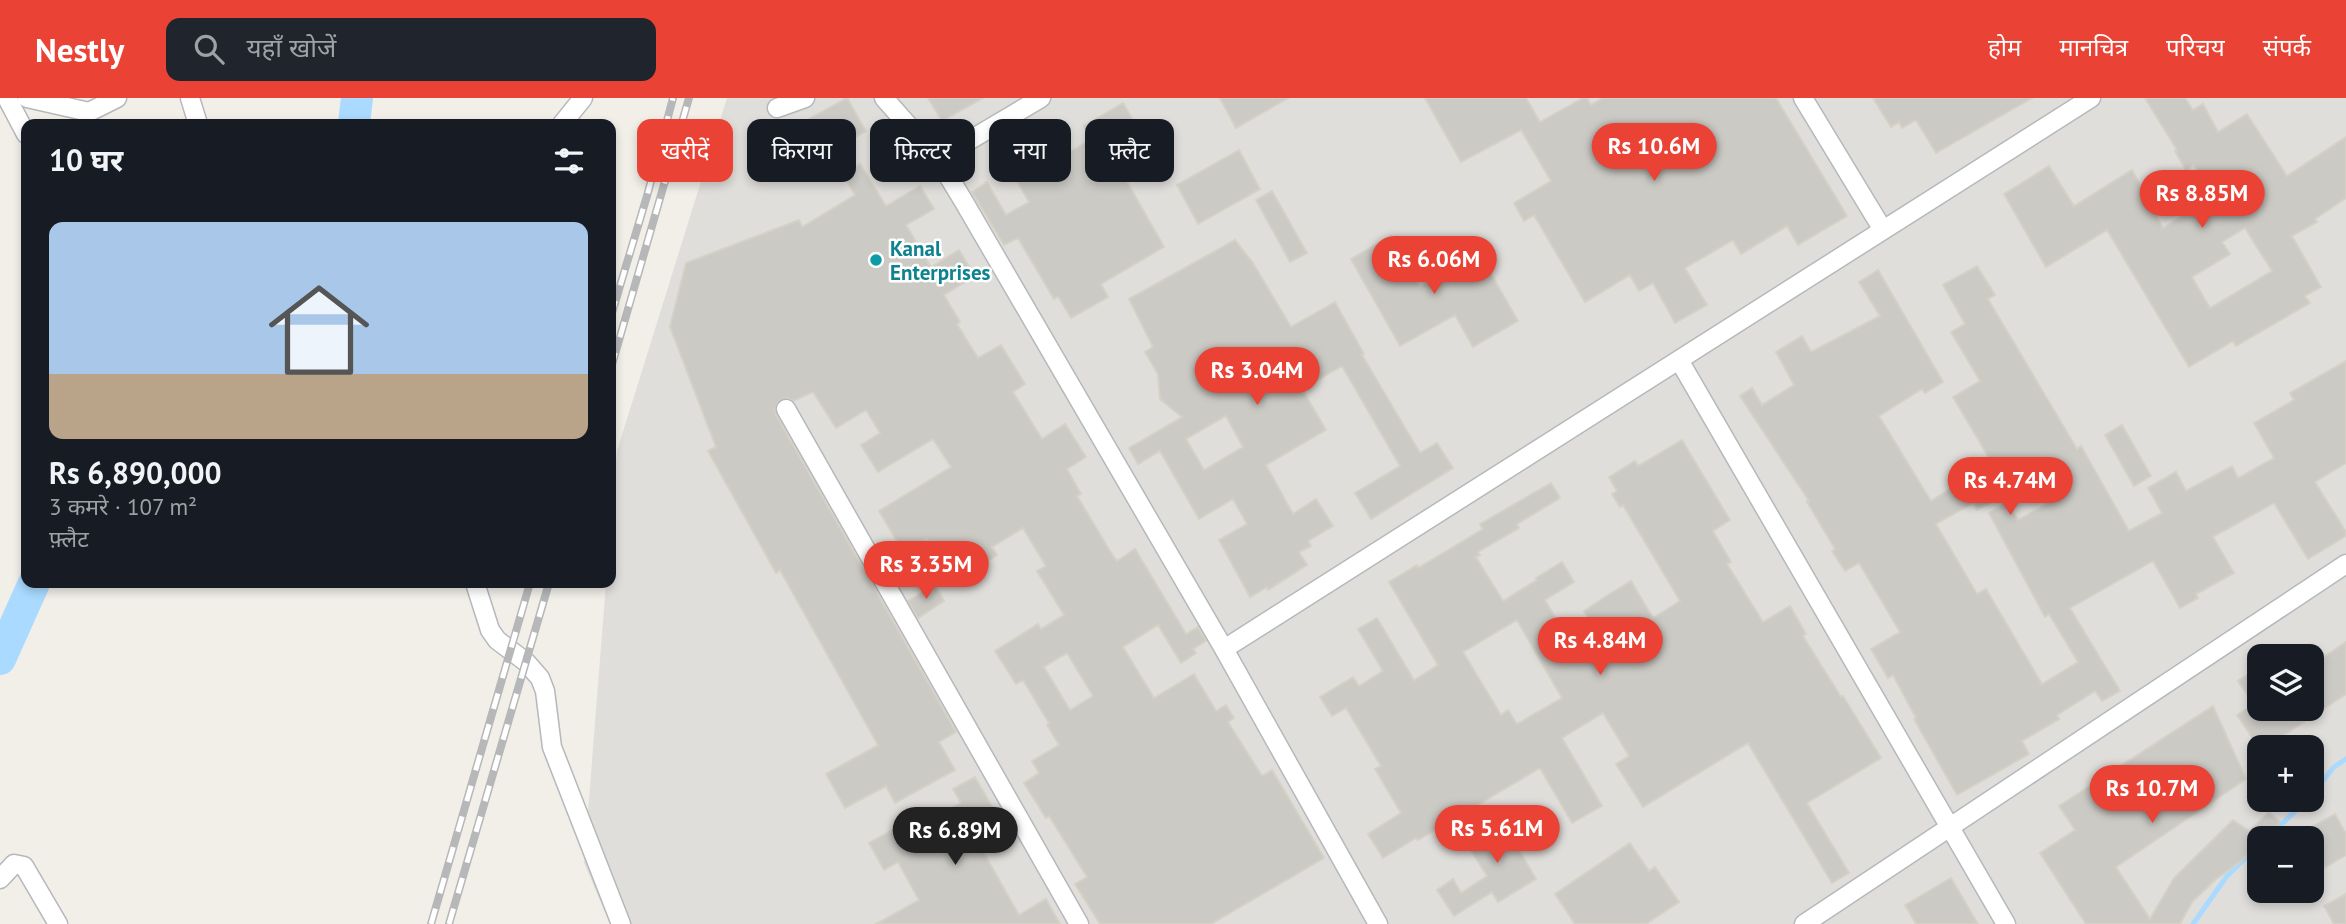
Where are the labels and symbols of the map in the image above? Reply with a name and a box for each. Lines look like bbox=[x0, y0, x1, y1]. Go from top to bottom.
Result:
pin: Rs 10.6M bbox=[1582, 123, 1726, 183]
pin: Rs 8.85M bbox=[2130, 170, 2274, 230]
place label: Kanal Enterprises bbox=[890, 235, 991, 286]
pin: Rs 6.06M bbox=[1362, 236, 1506, 296]
marker: Kanal Enterprises bbox=[868, 252, 884, 268]
pin: Rs 3.04M bbox=[1185, 348, 1329, 407]
pin: Rs 4.74M bbox=[1938, 458, 2082, 517]
pin: Rs 3.35M bbox=[854, 542, 998, 601]
pin: Rs 4.84M bbox=[1528, 618, 1672, 677]
pin: Rs 10.7M bbox=[2080, 766, 2224, 825]
pin: Rs 5.61M bbox=[1425, 806, 1569, 865]
pin: Rs 6.89M bbox=[883, 808, 1027, 867]

